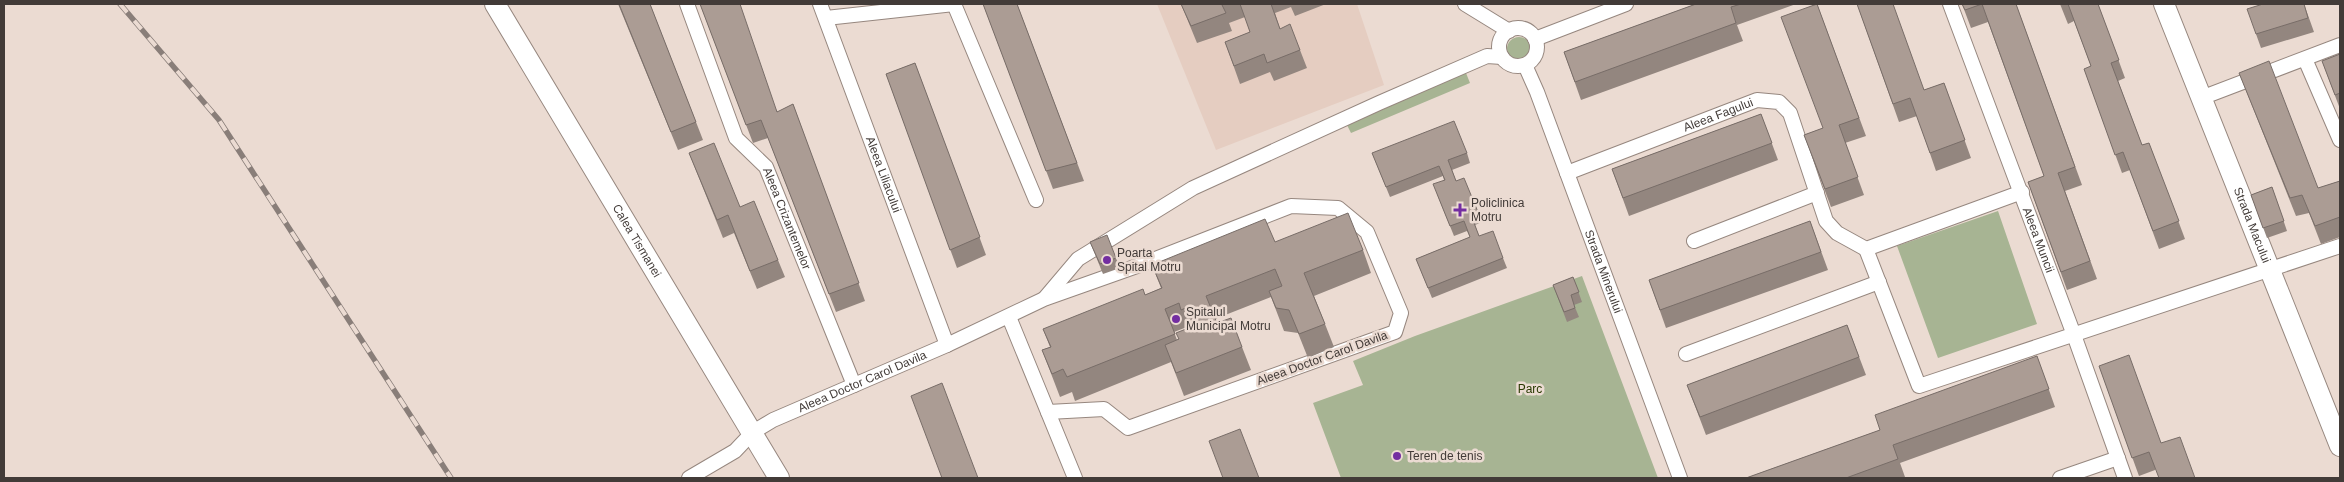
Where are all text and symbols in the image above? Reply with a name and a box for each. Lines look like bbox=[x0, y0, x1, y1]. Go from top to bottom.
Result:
street label: Aleea Fagului bbox=[1681, 95, 1755, 135]
street label: Aleea Liliacului bbox=[863, 135, 904, 215]
street label: Aleea Crizantemelor bbox=[760, 165, 814, 272]
street label: Strada Macului bbox=[2231, 185, 2273, 265]
place label: Policlinica Motru bbox=[1471, 196, 1525, 224]
street label: Calea Tismanei bbox=[610, 202, 664, 280]
marker: Policlinica Motru bbox=[1453, 203, 1467, 217]
street label: Aleea Muncii bbox=[2020, 205, 2057, 275]
street label: Strada Minerului bbox=[1582, 228, 1625, 315]
place label: Poarta Spital Motru bbox=[1117, 246, 1181, 274]
marker: Poarta Spital Motru bbox=[1101, 254, 1113, 266]
place label: Spitalul Municipal Motru bbox=[1186, 305, 1271, 333]
marker: Spitalul Municipal Motru bbox=[1170, 313, 1182, 325]
street label: Aleea Doctor Carol Davila bbox=[1255, 328, 1390, 388]
street label: Aleea Doctor Carol Davila bbox=[796, 348, 929, 415]
park label: Parc bbox=[1518, 382, 1542, 396]
place label: Teren de tenis bbox=[1407, 449, 1482, 463]
marker: Teren de tenis bbox=[1391, 450, 1403, 462]

